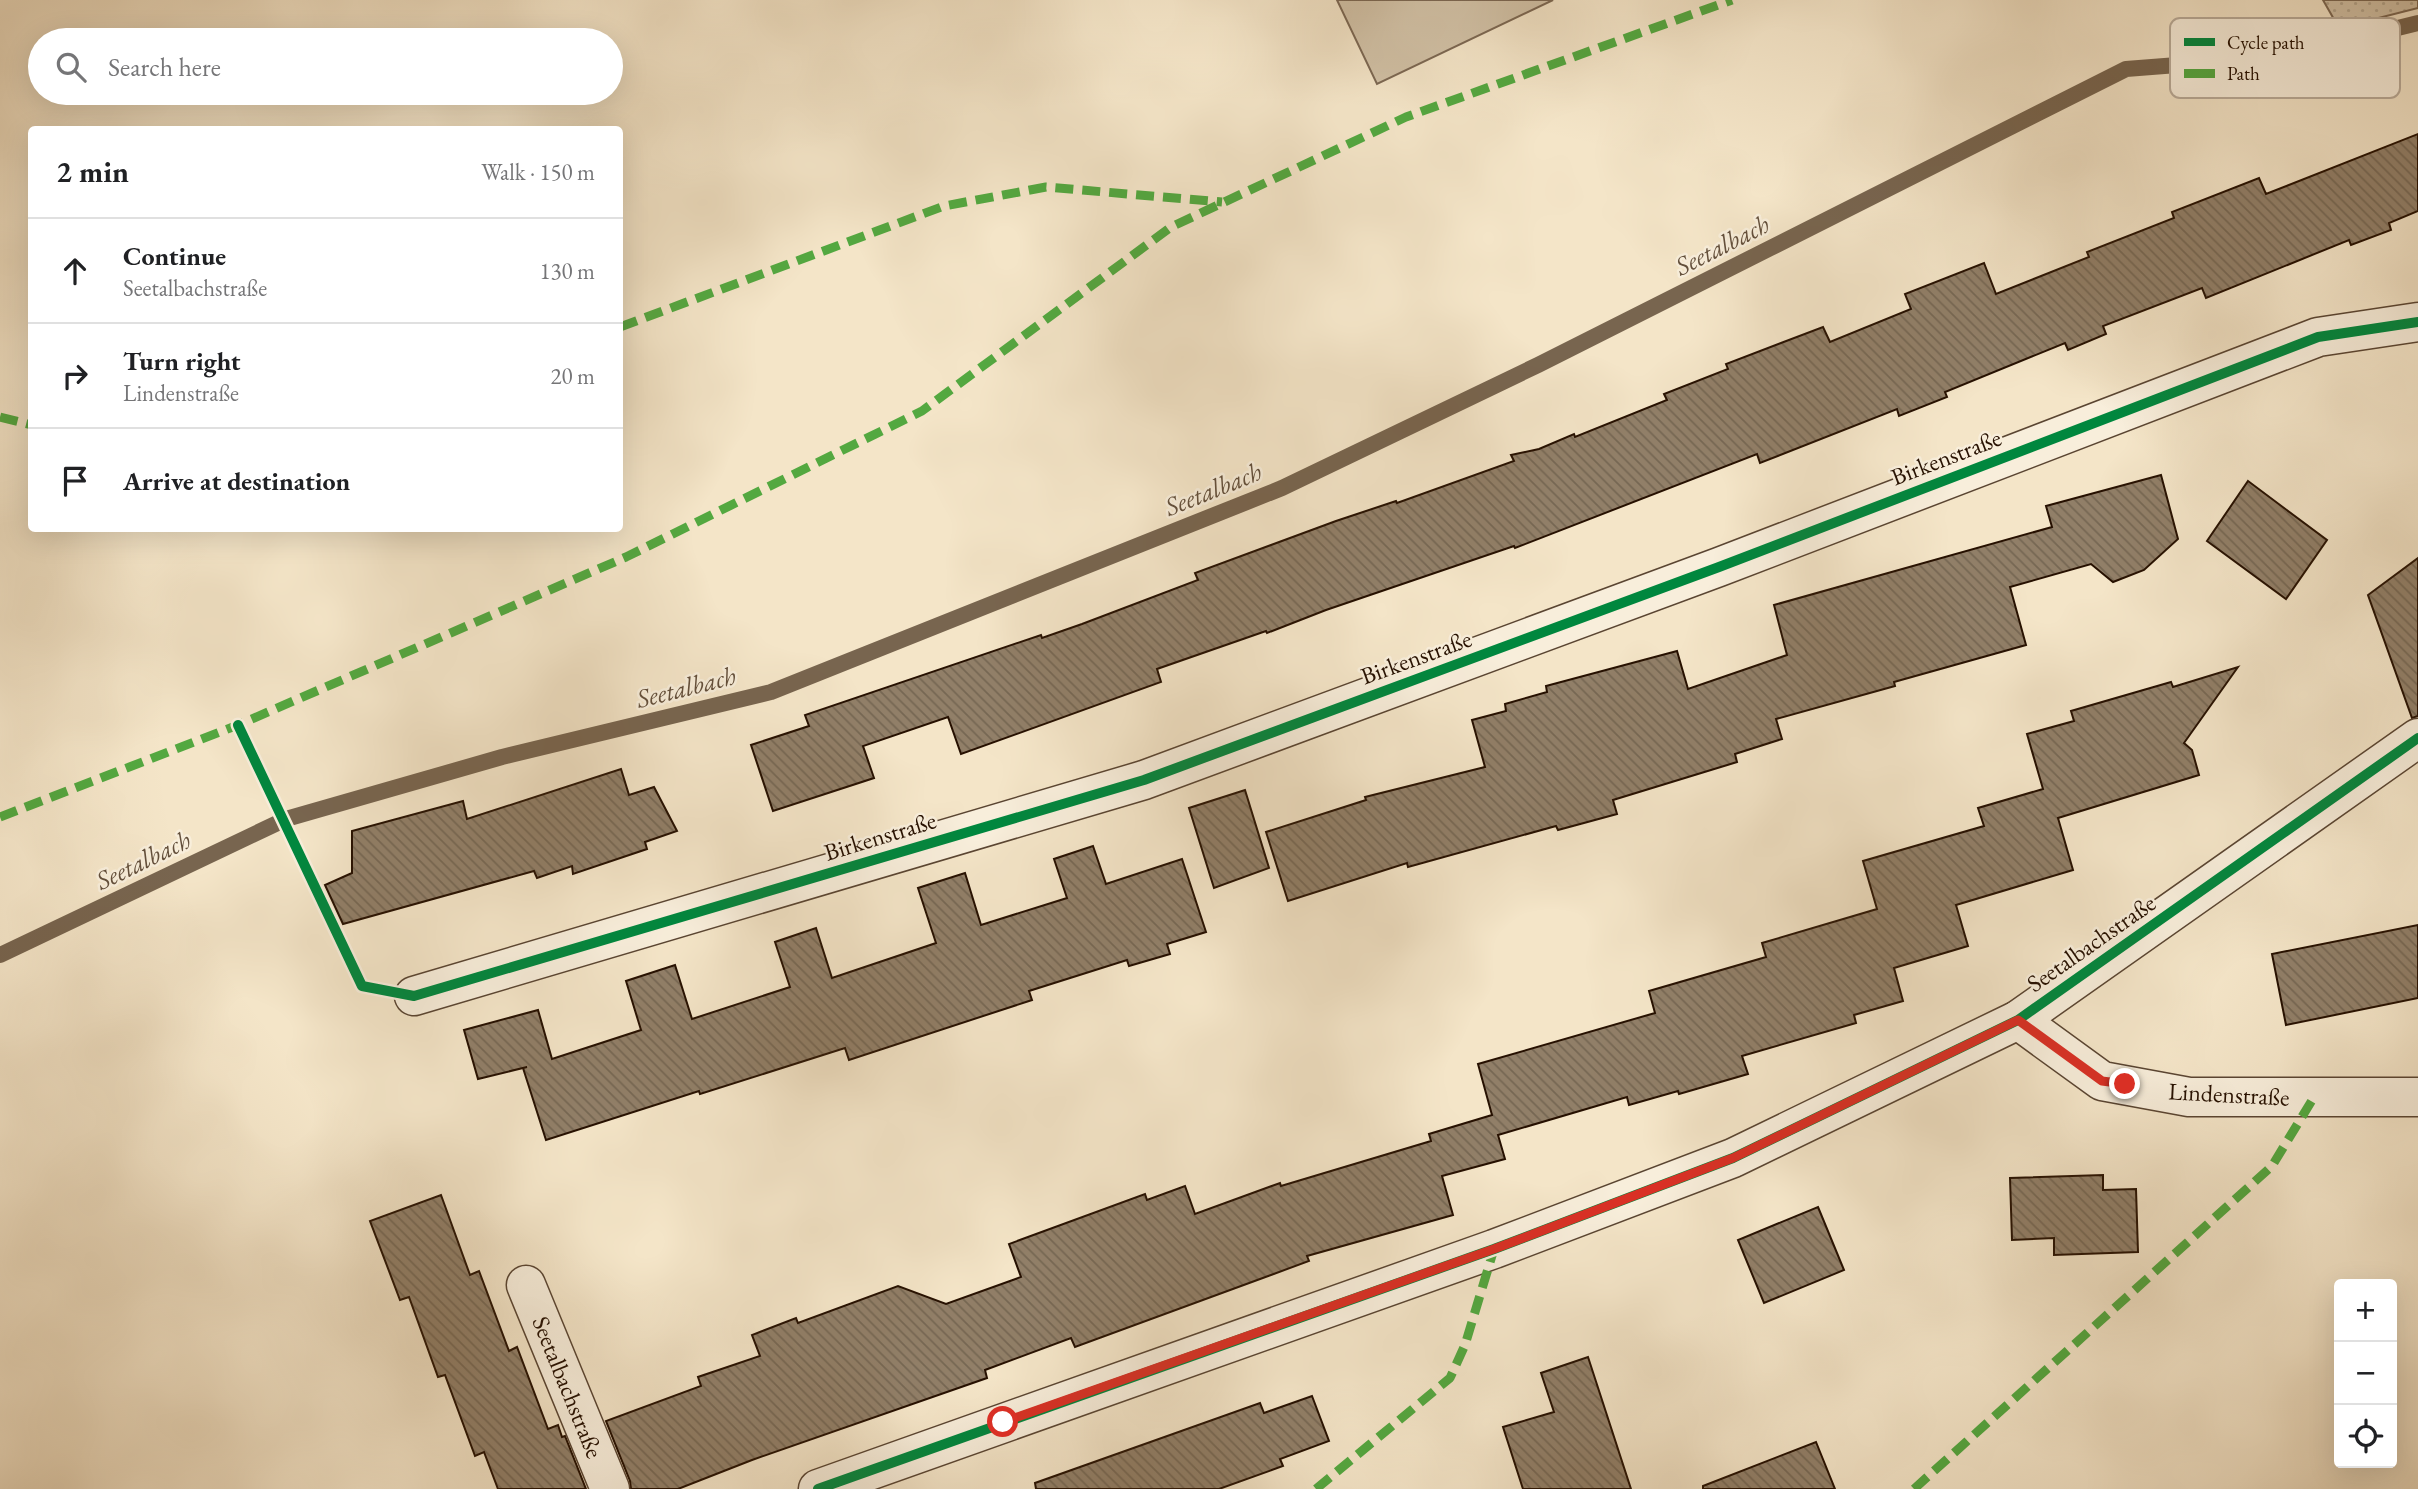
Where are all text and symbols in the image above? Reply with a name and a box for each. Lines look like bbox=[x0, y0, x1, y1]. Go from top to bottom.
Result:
legend bbox=[2170, 18, 2400, 98]
search box bbox=[28, 28, 623, 105]
text: Cycle path bbox=[2227, 30, 2305, 55]
icon: search bbox=[52, 48, 90, 86]
text: Search here bbox=[108, 50, 221, 84]
text: Path bbox=[2227, 61, 2260, 86]
text: 2 min bbox=[56, 152, 129, 191]
text: Walk · 150 m bbox=[481, 157, 595, 187]
water label: Seetalbach bbox=[1668, 207, 1775, 284]
text: Continue bbox=[123, 239, 226, 273]
icon: ahead bbox=[56, 252, 94, 290]
text: 130 m bbox=[539, 256, 595, 286]
text: Seetalbachstraße bbox=[123, 273, 267, 303]
text: Turn right bbox=[123, 344, 241, 378]
icon: right bbox=[56, 357, 94, 395]
text: 20 m bbox=[550, 361, 595, 391]
text: Lindenstraße bbox=[123, 378, 239, 408]
street label: Birkenstraße bbox=[1886, 422, 2006, 492]
water label: Seetalbach bbox=[1159, 454, 1267, 524]
icon: arrive bbox=[56, 462, 94, 500]
text: Arrive at destination bbox=[123, 464, 350, 498]
street label: Birkenstraße bbox=[1356, 623, 1476, 691]
water label: Seetalbach bbox=[632, 658, 740, 716]
street label: Birkenstraße bbox=[820, 804, 940, 868]
water label: Seetalbach bbox=[89, 822, 196, 898]
street label: Seetalbachstraße bbox=[2020, 887, 2162, 999]
route end bbox=[2109, 1068, 2140, 1099]
street label: Lindenstraße bbox=[2168, 1075, 2290, 1113]
map controls bbox=[2334, 1279, 2397, 1468]
button: + bbox=[2334, 1279, 2397, 1342]
street label: Seetalbachstraße bbox=[525, 1311, 611, 1463]
button: − bbox=[2334, 1342, 2397, 1405]
button: locate bbox=[2334, 1405, 2397, 1468]
route start bbox=[987, 1406, 1018, 1437]

